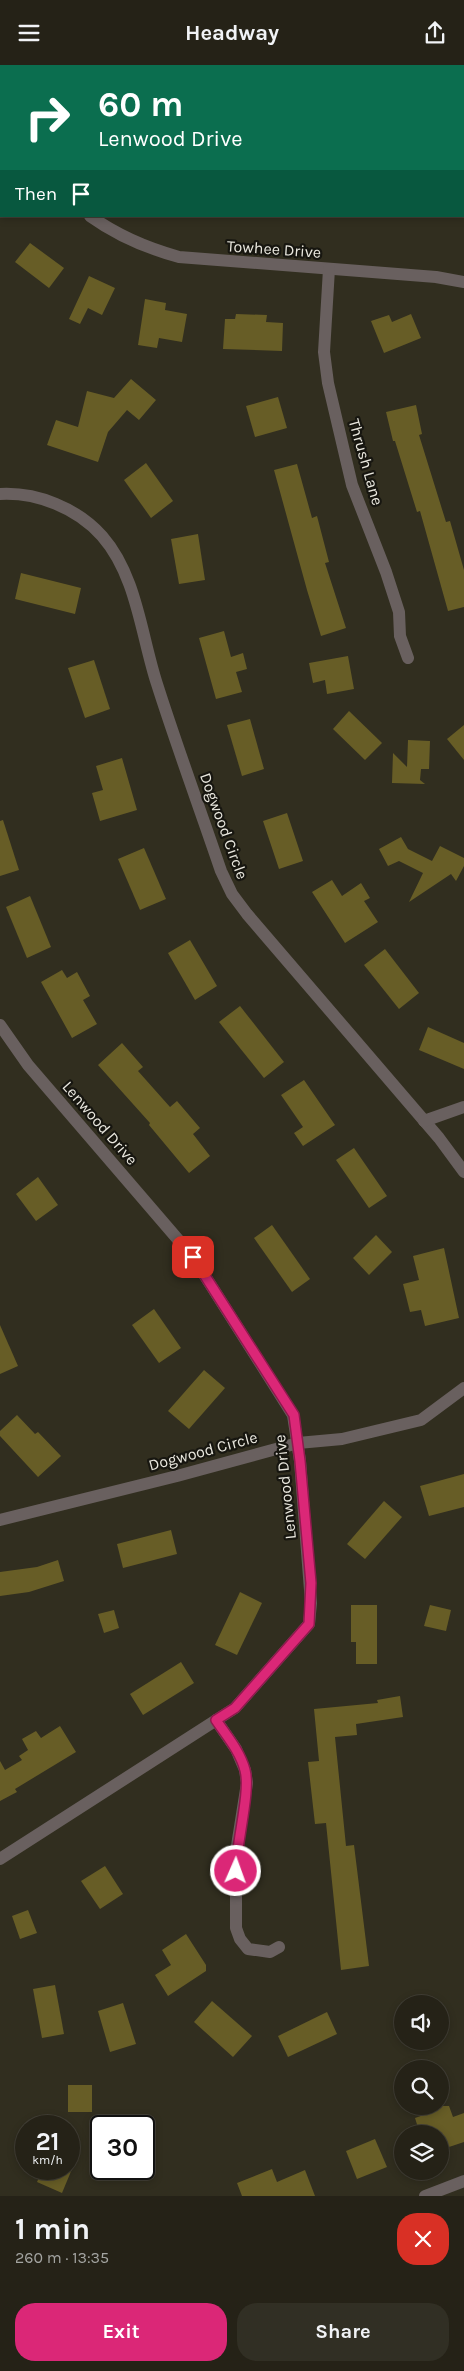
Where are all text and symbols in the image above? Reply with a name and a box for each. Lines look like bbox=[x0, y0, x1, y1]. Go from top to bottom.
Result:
icon: menu bbox=[15, 19, 43, 47]
icon: share bbox=[421, 19, 449, 47]
text: Headway bbox=[185, 20, 279, 46]
text: 60 m bbox=[98, 84, 183, 125]
icon: right bbox=[15, 85, 80, 150]
text: Lenwood Drive bbox=[98, 126, 242, 152]
icon: arrive bbox=[67, 180, 95, 208]
text: Then bbox=[15, 183, 57, 205]
street label: Towhee Drive bbox=[226, 236, 322, 262]
street label: Thrush Lane bbox=[345, 417, 387, 507]
street label: Dogwood Circle bbox=[196, 770, 252, 882]
street label: Lenwood Drive bbox=[58, 1077, 142, 1169]
pin bbox=[172, 1236, 214, 1278]
icon: arrive bbox=[179, 1243, 207, 1271]
street label: Dogwood Circle bbox=[146, 1427, 260, 1475]
street label: Lenwood Drive bbox=[270, 1434, 300, 1540]
position arrow bbox=[209, 1844, 261, 1896]
map controls bbox=[394, 1995, 449, 2180]
button: sound bbox=[394, 1995, 449, 2050]
button: search bbox=[394, 2060, 449, 2115]
speed limit sign: 30 bbox=[90, 2115, 155, 2180]
button: layers bbox=[394, 2125, 449, 2180]
text: 21 bbox=[35, 2127, 60, 2156]
text: km/h bbox=[32, 2153, 63, 2167]
text: 1 min bbox=[15, 2211, 90, 2247]
button: close bbox=[397, 2213, 449, 2265]
text: 260 m · 13:35 bbox=[15, 2248, 109, 2267]
button: Exit bbox=[15, 2303, 227, 2361]
button: Share bbox=[237, 2303, 449, 2361]

